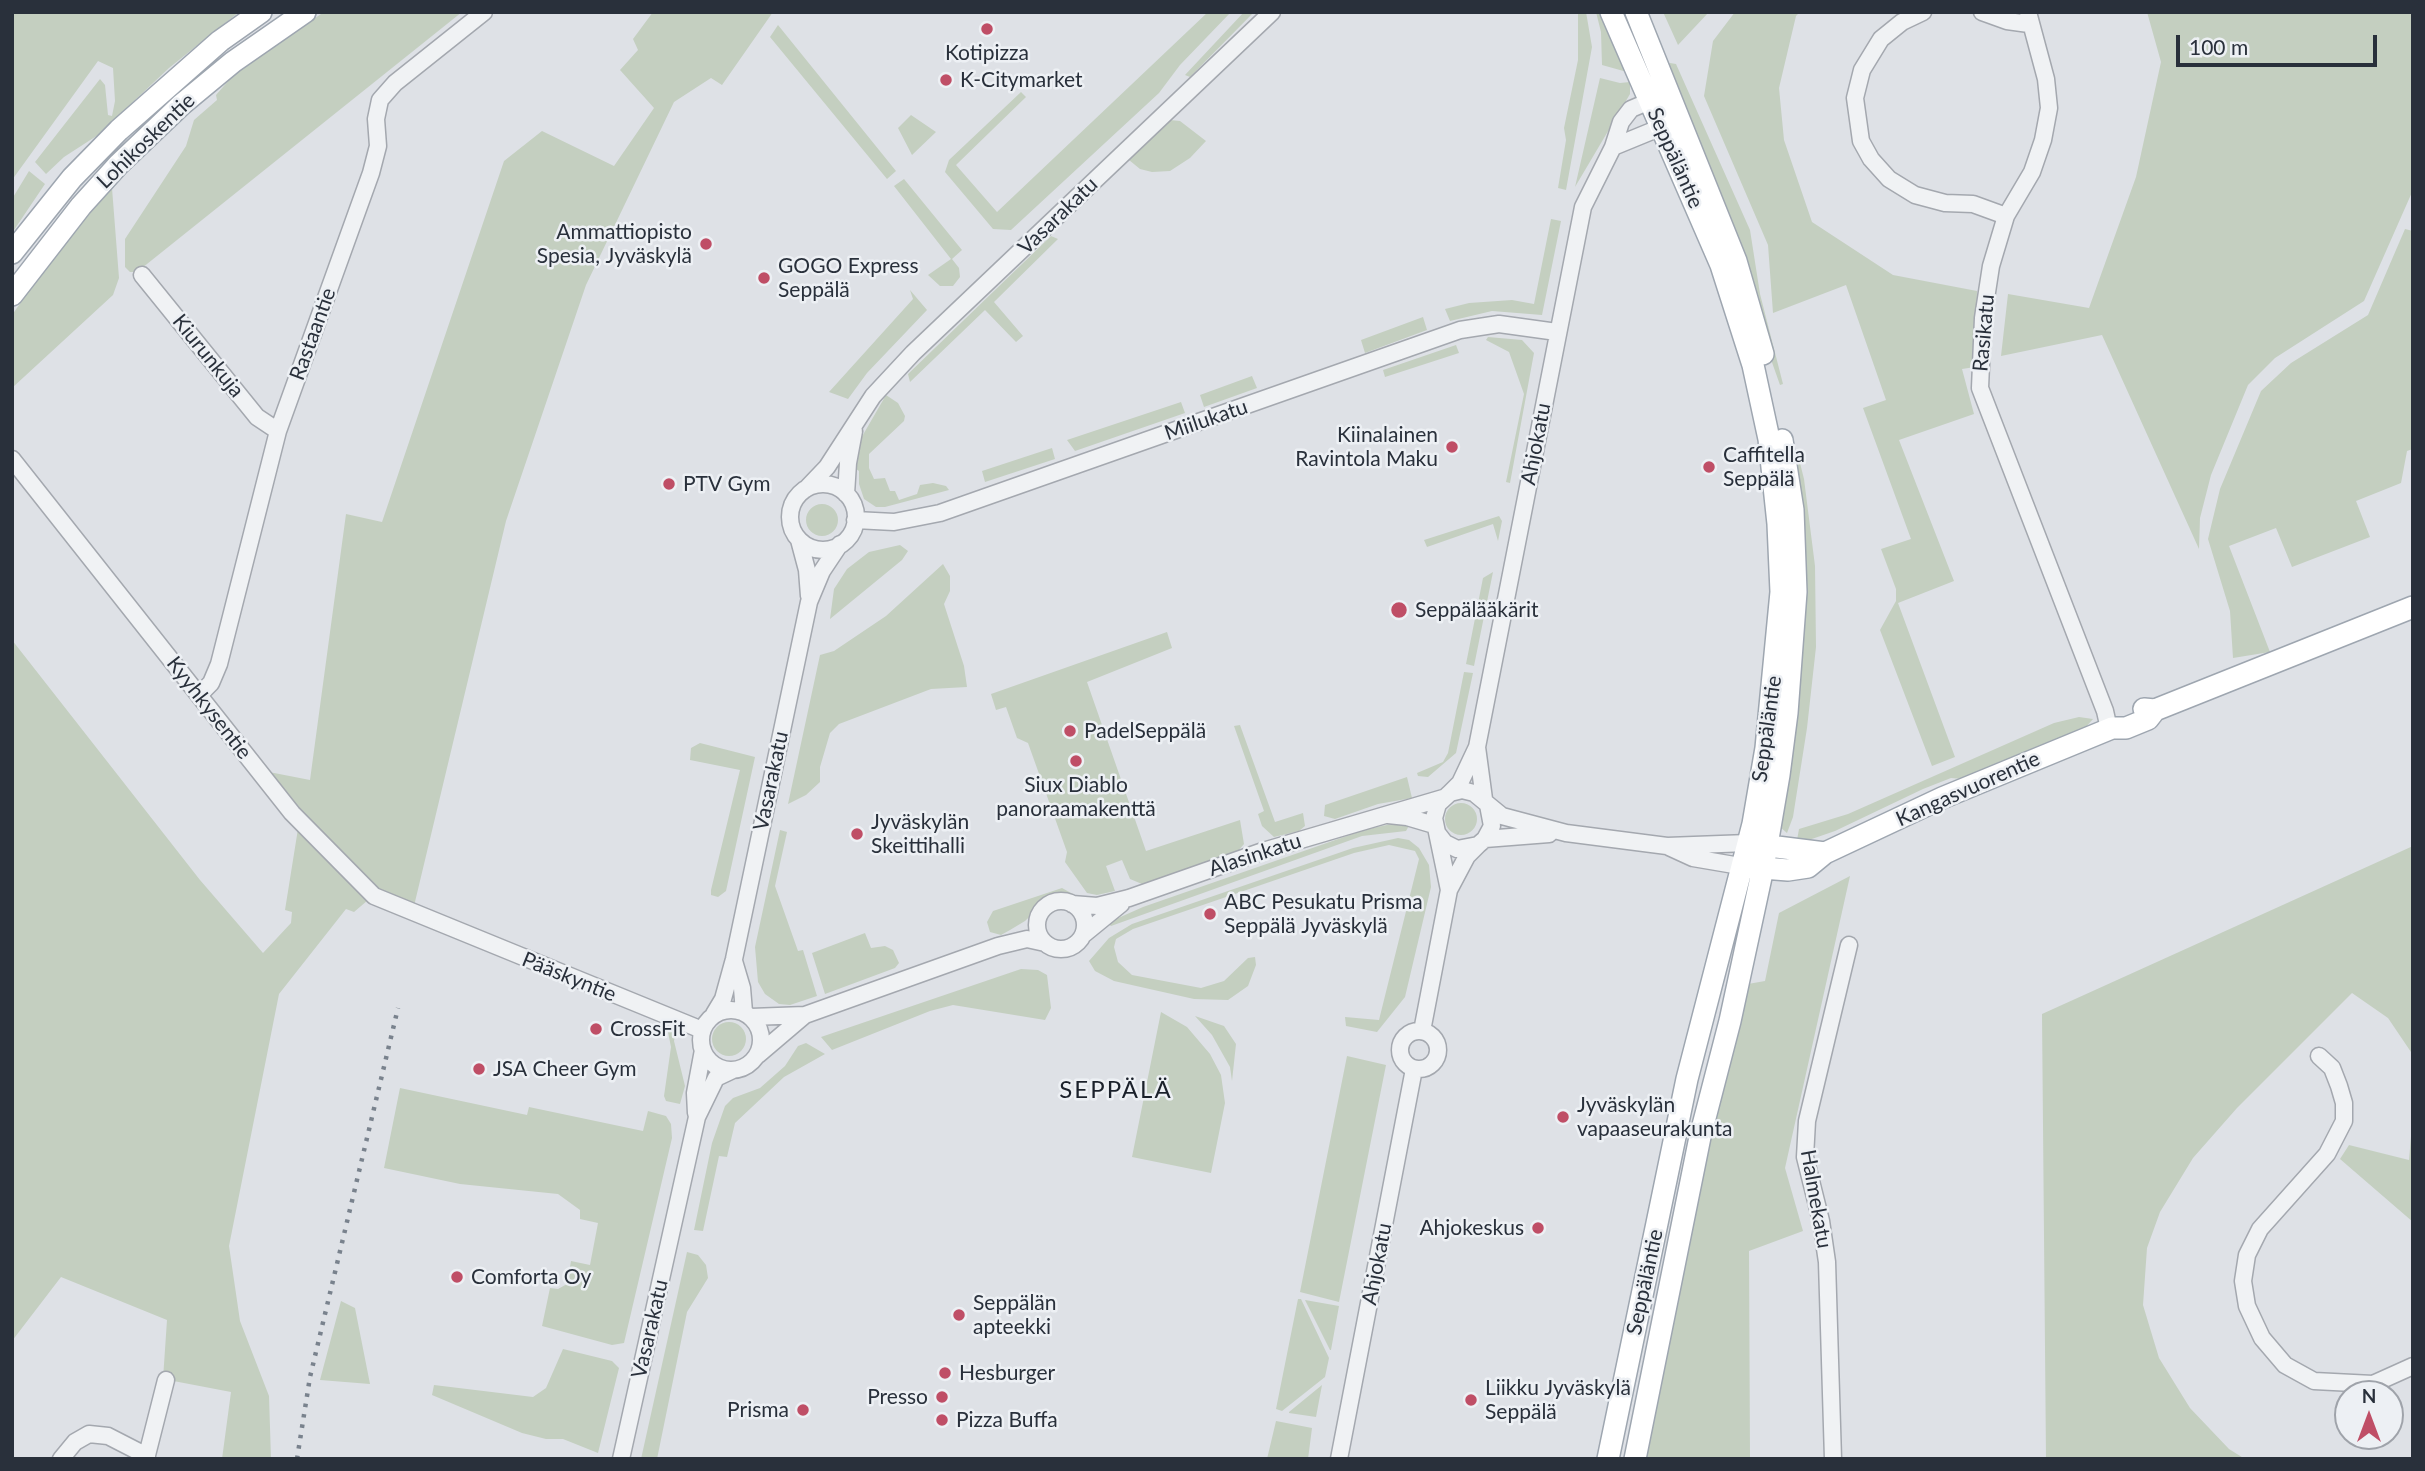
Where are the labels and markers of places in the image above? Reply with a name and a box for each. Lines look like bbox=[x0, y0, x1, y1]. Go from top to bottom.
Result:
marker: Kotipizza bbox=[979, 21, 995, 37]
place label: Kotipizza bbox=[945, 40, 1029, 66]
place label: K-Citymarket bbox=[960, 67, 1082, 93]
marker: K-Citymarket bbox=[938, 72, 954, 88]
place label: Ammattiopisto Spesia, Jyväskylä bbox=[537, 219, 692, 269]
marker: Ammattiopisto Spesia, Jyväskylä bbox=[698, 236, 714, 252]
place label: GOGO Express Seppälä bbox=[778, 253, 919, 303]
marker: GOGO Express Seppälä bbox=[756, 270, 772, 286]
place label: Kiinalainen Ravintola Maku bbox=[1295, 422, 1438, 472]
marker: Kiinalainen Ravintola Maku bbox=[1444, 439, 1460, 455]
place label: Caffitella Seppälä bbox=[1723, 442, 1805, 492]
marker: Caffitella Seppälä bbox=[1701, 459, 1717, 475]
place label: PTV Gym bbox=[683, 471, 771, 497]
marker: PTV Gym bbox=[661, 476, 677, 492]
place label: Seppälääkärit bbox=[1415, 597, 1539, 623]
marker: Seppälääkärit bbox=[1389, 600, 1409, 620]
place label: PadelSeppälä bbox=[1084, 718, 1206, 744]
marker: PadelSeppälä bbox=[1062, 723, 1078, 739]
marker: Siux Diablo panoraamakenttä bbox=[1068, 753, 1084, 769]
place label: Siux Diablo panoraamakenttä bbox=[996, 772, 1156, 822]
place label: Jyväskylän Skeittihalli bbox=[871, 809, 969, 859]
marker: Jyväskylän Skeittihalli bbox=[849, 826, 865, 842]
place label: ABC Pesukatu Prisma Seppälä Jyväskylä bbox=[1224, 889, 1423, 939]
marker: ABC Pesukatu Prisma Seppälä Jyväskylä bbox=[1202, 906, 1218, 922]
place label: CrossFit bbox=[610, 1016, 685, 1042]
marker: CrossFit bbox=[588, 1021, 604, 1037]
place label: JSA Cheer Gym bbox=[493, 1056, 637, 1082]
marker: JSA Cheer Gym bbox=[471, 1061, 487, 1077]
place label: Jyväskylän vapaaseurakunta bbox=[1577, 1092, 1732, 1142]
marker: Jyväskylän vapaaseurakunta bbox=[1555, 1109, 1571, 1125]
place label: Ahjokeskus bbox=[1419, 1215, 1524, 1241]
marker: Ahjokeskus bbox=[1530, 1220, 1546, 1236]
place label: Comforta Oy bbox=[471, 1264, 591, 1290]
marker: Comforta Oy bbox=[449, 1269, 465, 1285]
place label: Seppälän apteekki bbox=[973, 1290, 1057, 1340]
marker: Seppälän apteekki bbox=[951, 1307, 967, 1323]
place label: Hesburger bbox=[959, 1360, 1055, 1386]
marker: Hesburger bbox=[937, 1365, 953, 1381]
place label: Liikku Jyväskylä Seppälä bbox=[1485, 1375, 1631, 1425]
place label: Presso bbox=[867, 1384, 928, 1410]
marker: Presso bbox=[934, 1389, 950, 1405]
marker: Liikku Jyväskylä Seppälä bbox=[1463, 1392, 1479, 1408]
place label: Prisma bbox=[727, 1397, 789, 1423]
marker: Prisma bbox=[795, 1402, 811, 1418]
place label: Pizza Buffa bbox=[956, 1407, 1058, 1433]
marker: Pizza Buffa bbox=[934, 1412, 950, 1428]

